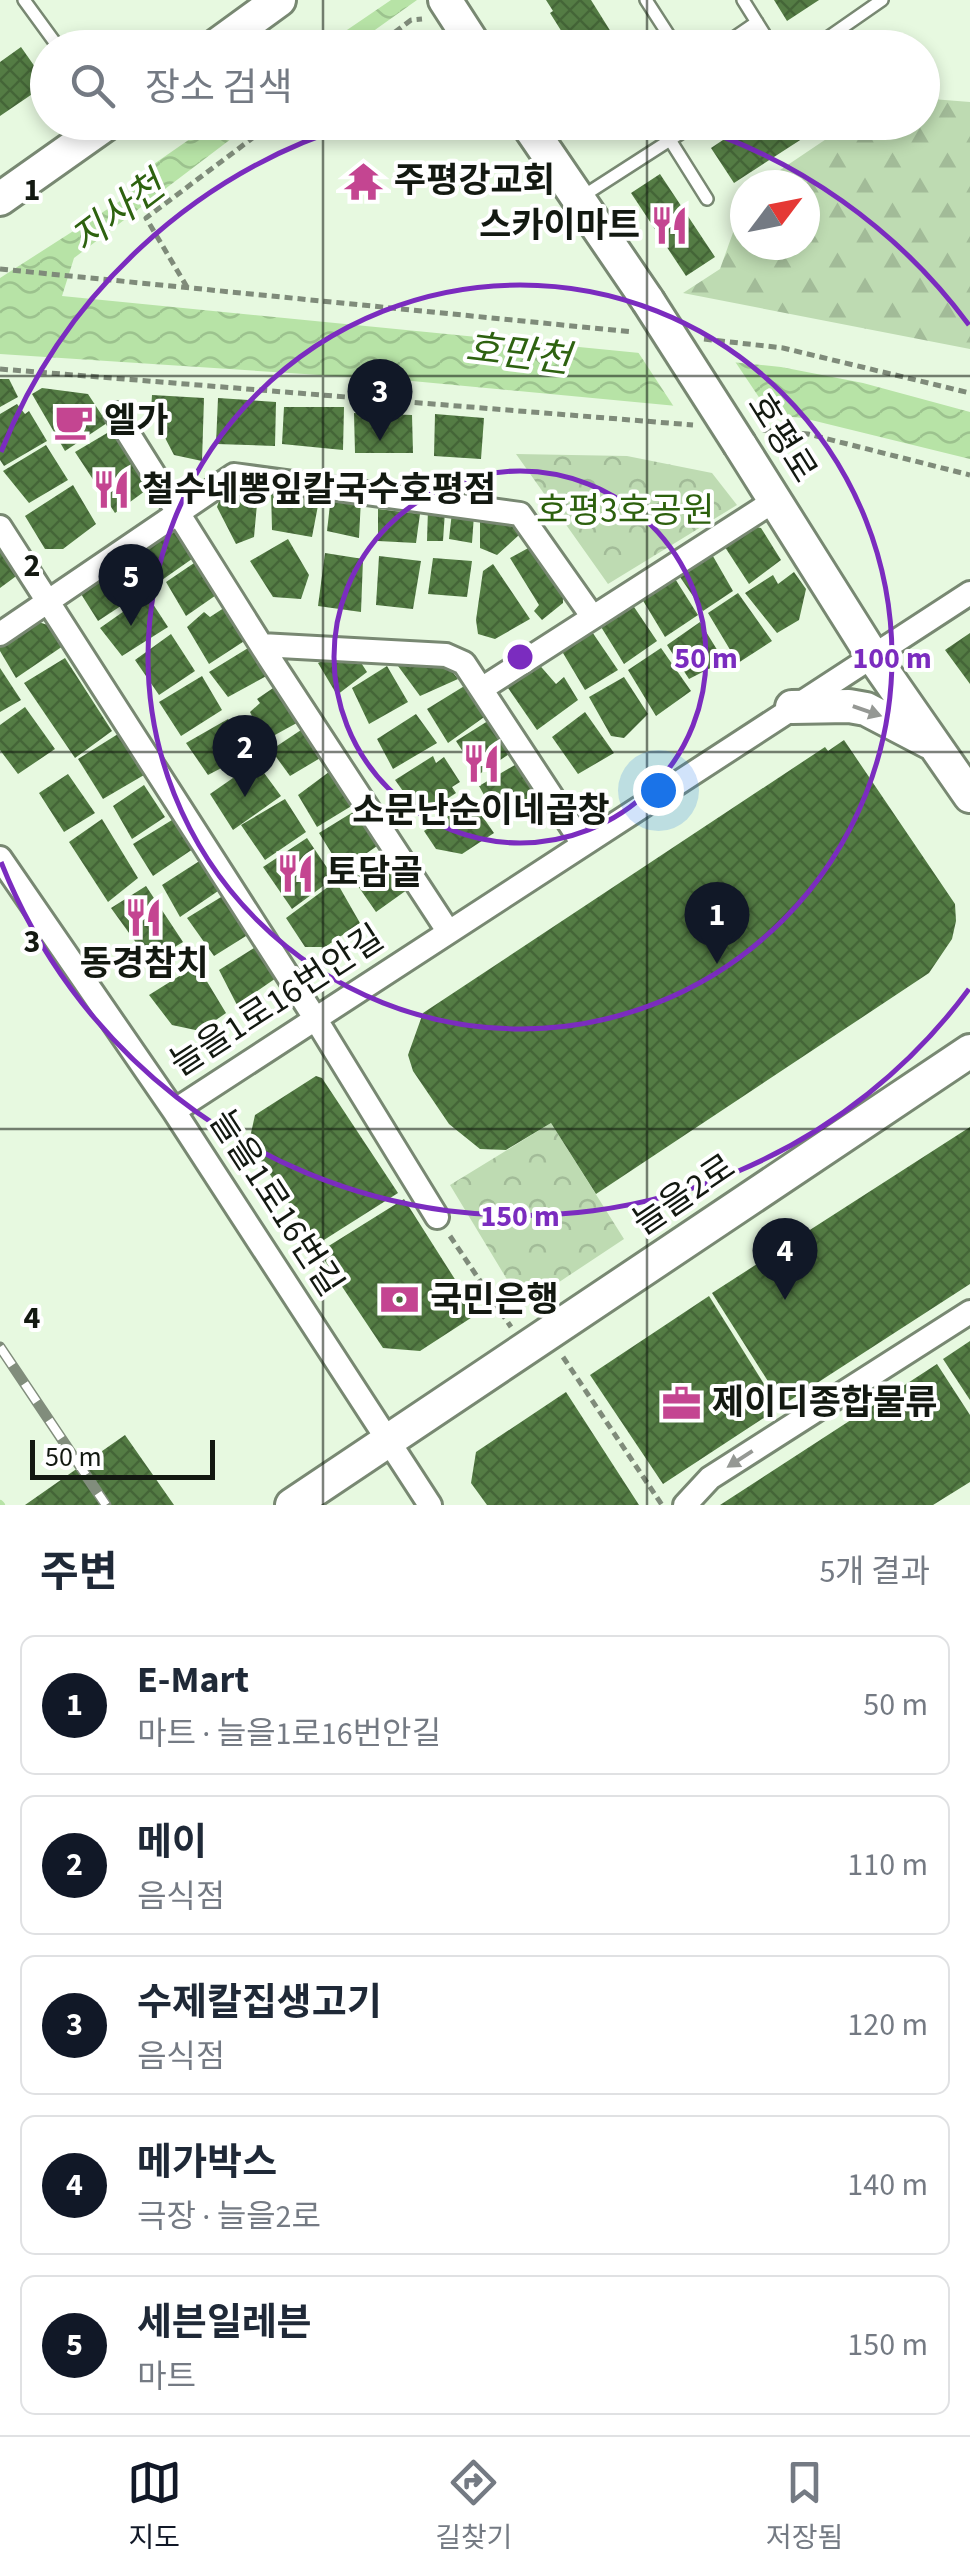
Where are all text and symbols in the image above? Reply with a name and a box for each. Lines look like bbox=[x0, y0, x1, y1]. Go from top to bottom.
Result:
search box bbox=[30, 30, 940, 140]
icon: search bbox=[65, 58, 120, 113]
text: 장소 검색 bbox=[145, 61, 292, 115]
place label: 주평강교회 bbox=[394, 156, 555, 206]
water label: 지사천 bbox=[60, 157, 179, 266]
temple icon: 주평강교회 bbox=[343, 160, 385, 202]
text: 1 bbox=[24, 167, 40, 213]
north arrow bbox=[730, 170, 820, 260]
place label: 스카이마트 bbox=[479, 201, 640, 251]
restaurant icon: 스카이마트 bbox=[649, 205, 691, 247]
water label: 호만천 bbox=[463, 321, 577, 388]
pin: 3 bbox=[348, 358, 412, 441]
street label: 호평로 bbox=[735, 384, 829, 492]
place label: 엘가 bbox=[104, 396, 168, 446]
cafe icon: 엘가 bbox=[53, 400, 95, 442]
place label: 철수네뽕잎칼국수호평점 bbox=[142, 465, 496, 515]
restaurant icon: 철수네뽕잎칼국수호평점 bbox=[91, 469, 133, 511]
park label: 호평3호공원 bbox=[536, 486, 714, 536]
text: 2 bbox=[24, 543, 40, 589]
pin: 5 bbox=[98, 544, 164, 626]
text: 50 m bbox=[674, 637, 738, 680]
text: 100 m bbox=[852, 637, 932, 680]
centre of rings bbox=[502, 639, 538, 675]
one-way arrow bbox=[853, 705, 883, 720]
pin: 2 bbox=[212, 714, 278, 797]
restaurant icon: 소문난순이네곱창 bbox=[460, 743, 502, 785]
your location bbox=[633, 765, 684, 816]
place label: 소문난순이네곱창 bbox=[352, 786, 610, 836]
place label: 토담골 bbox=[326, 848, 423, 898]
restaurant icon: 토담골 bbox=[275, 852, 317, 894]
pin: 1 bbox=[684, 882, 750, 964]
restaurant icon: 동경참치 bbox=[123, 896, 165, 938]
street label: 늘을1로16번안길 bbox=[160, 913, 394, 1089]
text: 3 bbox=[24, 919, 40, 965]
place label: 동경참치 bbox=[80, 939, 208, 989]
street label: 늘을1로16번길 bbox=[197, 1100, 355, 1306]
street label: 늘을2로 bbox=[623, 1142, 745, 1248]
text: 150 m bbox=[480, 1195, 560, 1238]
pin: 4 bbox=[752, 1218, 818, 1300]
place label: 국민은행 bbox=[430, 1275, 559, 1325]
bank icon: 국민은행 bbox=[379, 1279, 421, 1321]
text: 4 bbox=[24, 1295, 41, 1341]
place label: 제이디종합물류 bbox=[712, 1378, 937, 1428]
office icon: 제이디종합물류 bbox=[661, 1382, 703, 1424]
scale bar bbox=[30, 1435, 215, 1480]
text: 50 m bbox=[45, 1437, 102, 1477]
one-way arrow bbox=[727, 1449, 754, 1467]
text: 주변 bbox=[40, 1543, 117, 1603]
text: 5개 결과 bbox=[819, 1549, 930, 1595]
text: E-Mart bbox=[137, 1653, 249, 1707]
text: 1 bbox=[66, 1682, 83, 1728]
text: 50 m bbox=[863, 1682, 928, 1728]
text: 마트 · 늘을1로16번안길 bbox=[137, 1711, 441, 1757]
text: 메이 bbox=[137, 1816, 207, 1870]
text: 2 bbox=[66, 1842, 83, 1888]
text: 110 m bbox=[847, 1842, 928, 1888]
text: 음식점 bbox=[137, 1874, 225, 1920]
text: 수제칼집생고기 bbox=[137, 1976, 382, 2030]
text: 3 bbox=[66, 2002, 83, 2048]
text: 120 m bbox=[847, 2002, 928, 2048]
text: 음식점 bbox=[137, 2034, 225, 2080]
text: 메가박스 bbox=[137, 2136, 277, 2190]
text: 4 bbox=[66, 2162, 83, 2208]
text: 140 m bbox=[847, 2162, 928, 2208]
text: 극장 · 늘을2로 bbox=[137, 2194, 321, 2240]
text: 세븐일레븐 bbox=[137, 2296, 312, 2350]
text: 5 bbox=[66, 2322, 83, 2368]
text: 150 m bbox=[847, 2322, 928, 2368]
text: 마트 bbox=[137, 2354, 196, 2400]
tab: 지도 bbox=[127, 2455, 182, 2558]
tab: 길찾기 bbox=[435, 2455, 512, 2558]
tab: 저장됨 bbox=[766, 2455, 843, 2558]

